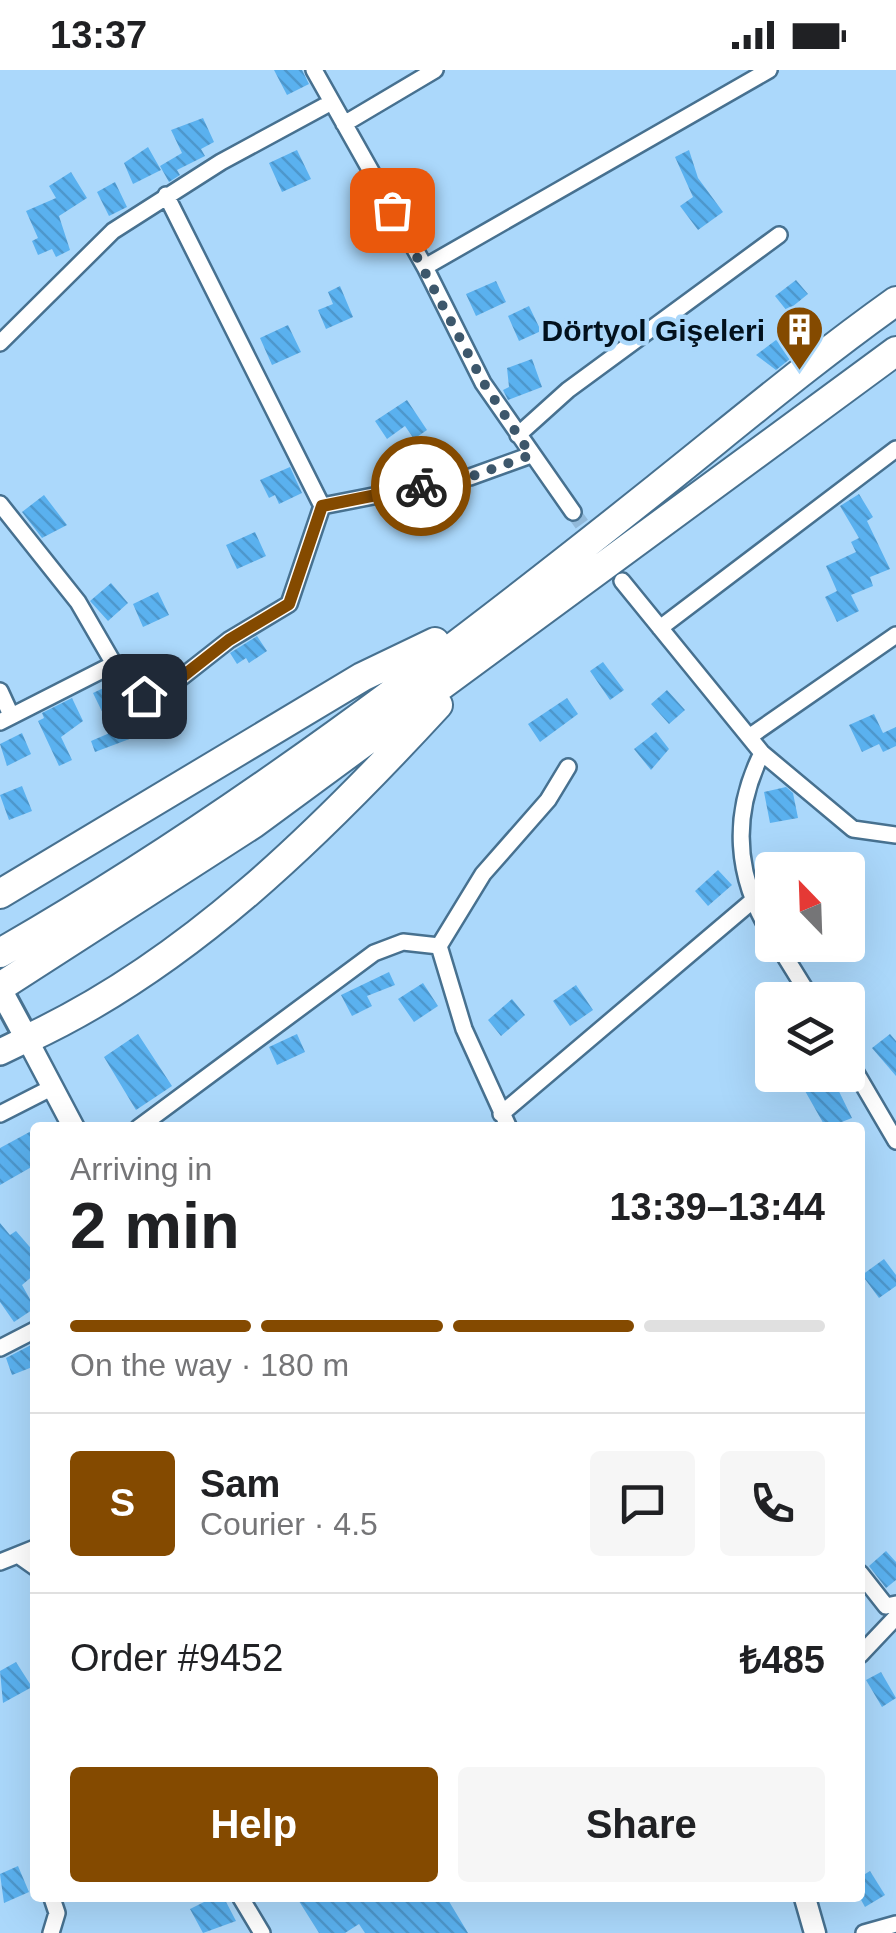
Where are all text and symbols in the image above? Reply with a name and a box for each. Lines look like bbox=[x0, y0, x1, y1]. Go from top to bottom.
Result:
text: 13:37 bbox=[50, 14, 147, 56]
pin bbox=[350, 168, 435, 253]
icon: bag bbox=[365, 183, 420, 238]
building icon: Dörtyol Gişeleri bbox=[774, 304, 826, 372]
place label: Dörtyol Gişeleri bbox=[542, 314, 765, 347]
courier bbox=[371, 436, 471, 536]
icon: bike bbox=[394, 459, 449, 514]
pin bbox=[102, 654, 187, 739]
icon: home bbox=[117, 669, 172, 724]
north arrow bbox=[755, 852, 865, 962]
map controls bbox=[755, 852, 865, 1092]
button: layers bbox=[755, 982, 865, 1092]
text: Arriving in bbox=[70, 1151, 212, 1187]
text: 13:39–13:44 bbox=[609, 1186, 825, 1228]
text: 2 min bbox=[70, 1189, 240, 1262]
text: On the way · 180 m bbox=[70, 1347, 349, 1383]
button: chat bbox=[590, 1451, 695, 1556]
button: phone bbox=[720, 1451, 825, 1556]
text: Sam bbox=[200, 1463, 280, 1505]
text: S bbox=[110, 1482, 135, 1524]
text: Courier · 4.5 bbox=[200, 1506, 378, 1542]
text: Order #9452 bbox=[70, 1637, 283, 1679]
text: ₺485 bbox=[740, 1639, 825, 1681]
button: Help bbox=[70, 1767, 438, 1882]
button: Share bbox=[458, 1767, 825, 1882]

